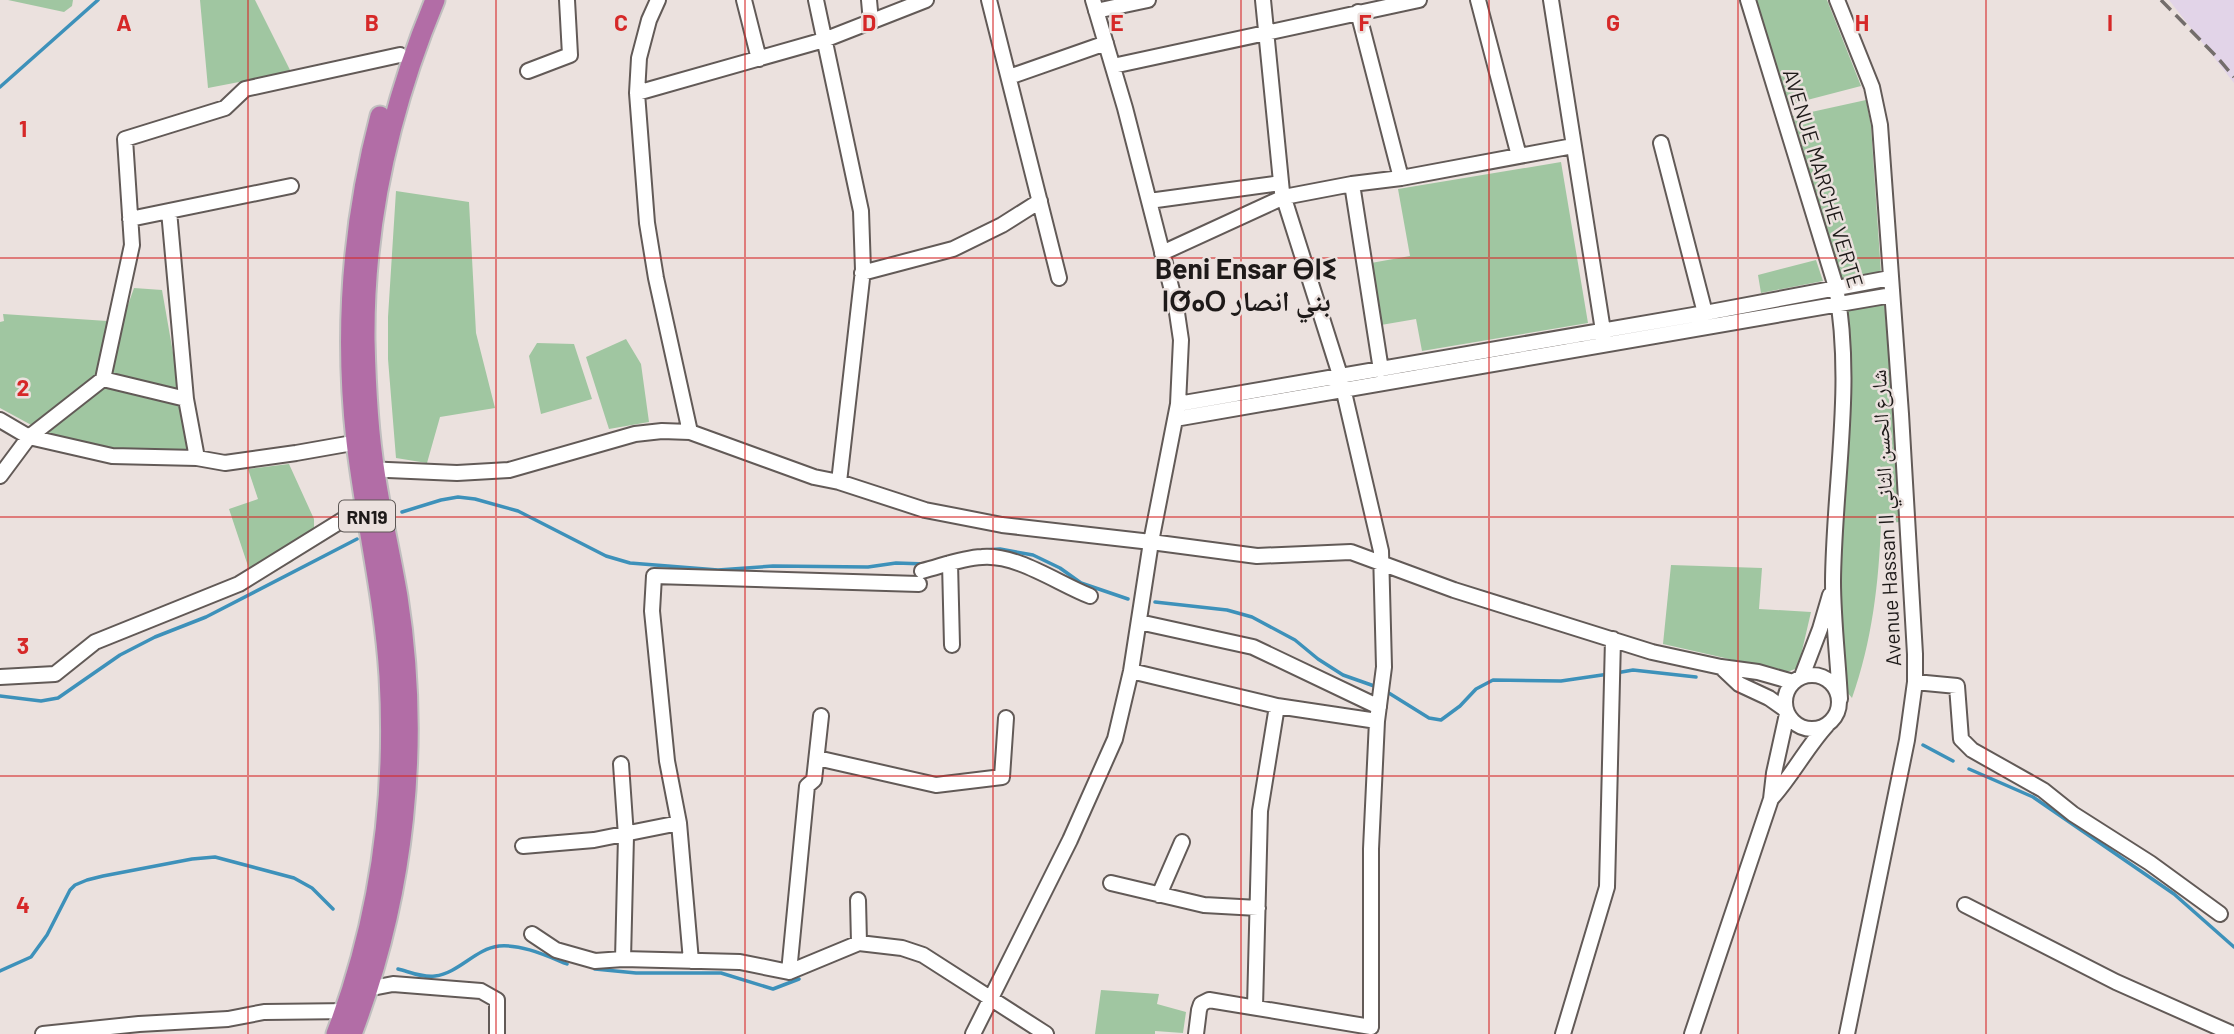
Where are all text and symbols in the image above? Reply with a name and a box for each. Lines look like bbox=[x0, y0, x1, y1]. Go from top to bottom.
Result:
text: A bbox=[116, 8, 132, 36]
text: B bbox=[365, 8, 379, 36]
text: C bbox=[614, 8, 628, 36]
text: D bbox=[862, 8, 876, 36]
text: E bbox=[1110, 8, 1124, 36]
text: F bbox=[1359, 8, 1372, 36]
text: G bbox=[1606, 8, 1620, 36]
text: H bbox=[1855, 8, 1869, 36]
text: I bbox=[2107, 8, 2113, 36]
street label: AVENUE MARCHE VERTE bbox=[1779, 66, 1869, 290]
text: 1 bbox=[19, 114, 27, 142]
district label: Beni Ensar ⴱⵏⵉ ⵏⵚⴰⵔ بني انصار bbox=[1155, 251, 1337, 324]
street label: Avenue Hassan II شارع الحسن الثاني bbox=[1865, 369, 1911, 667]
text: 2 bbox=[17, 373, 29, 401]
road number: RN19 bbox=[339, 500, 395, 531]
text: 3 bbox=[17, 631, 29, 659]
text: 4 bbox=[16, 890, 30, 918]

